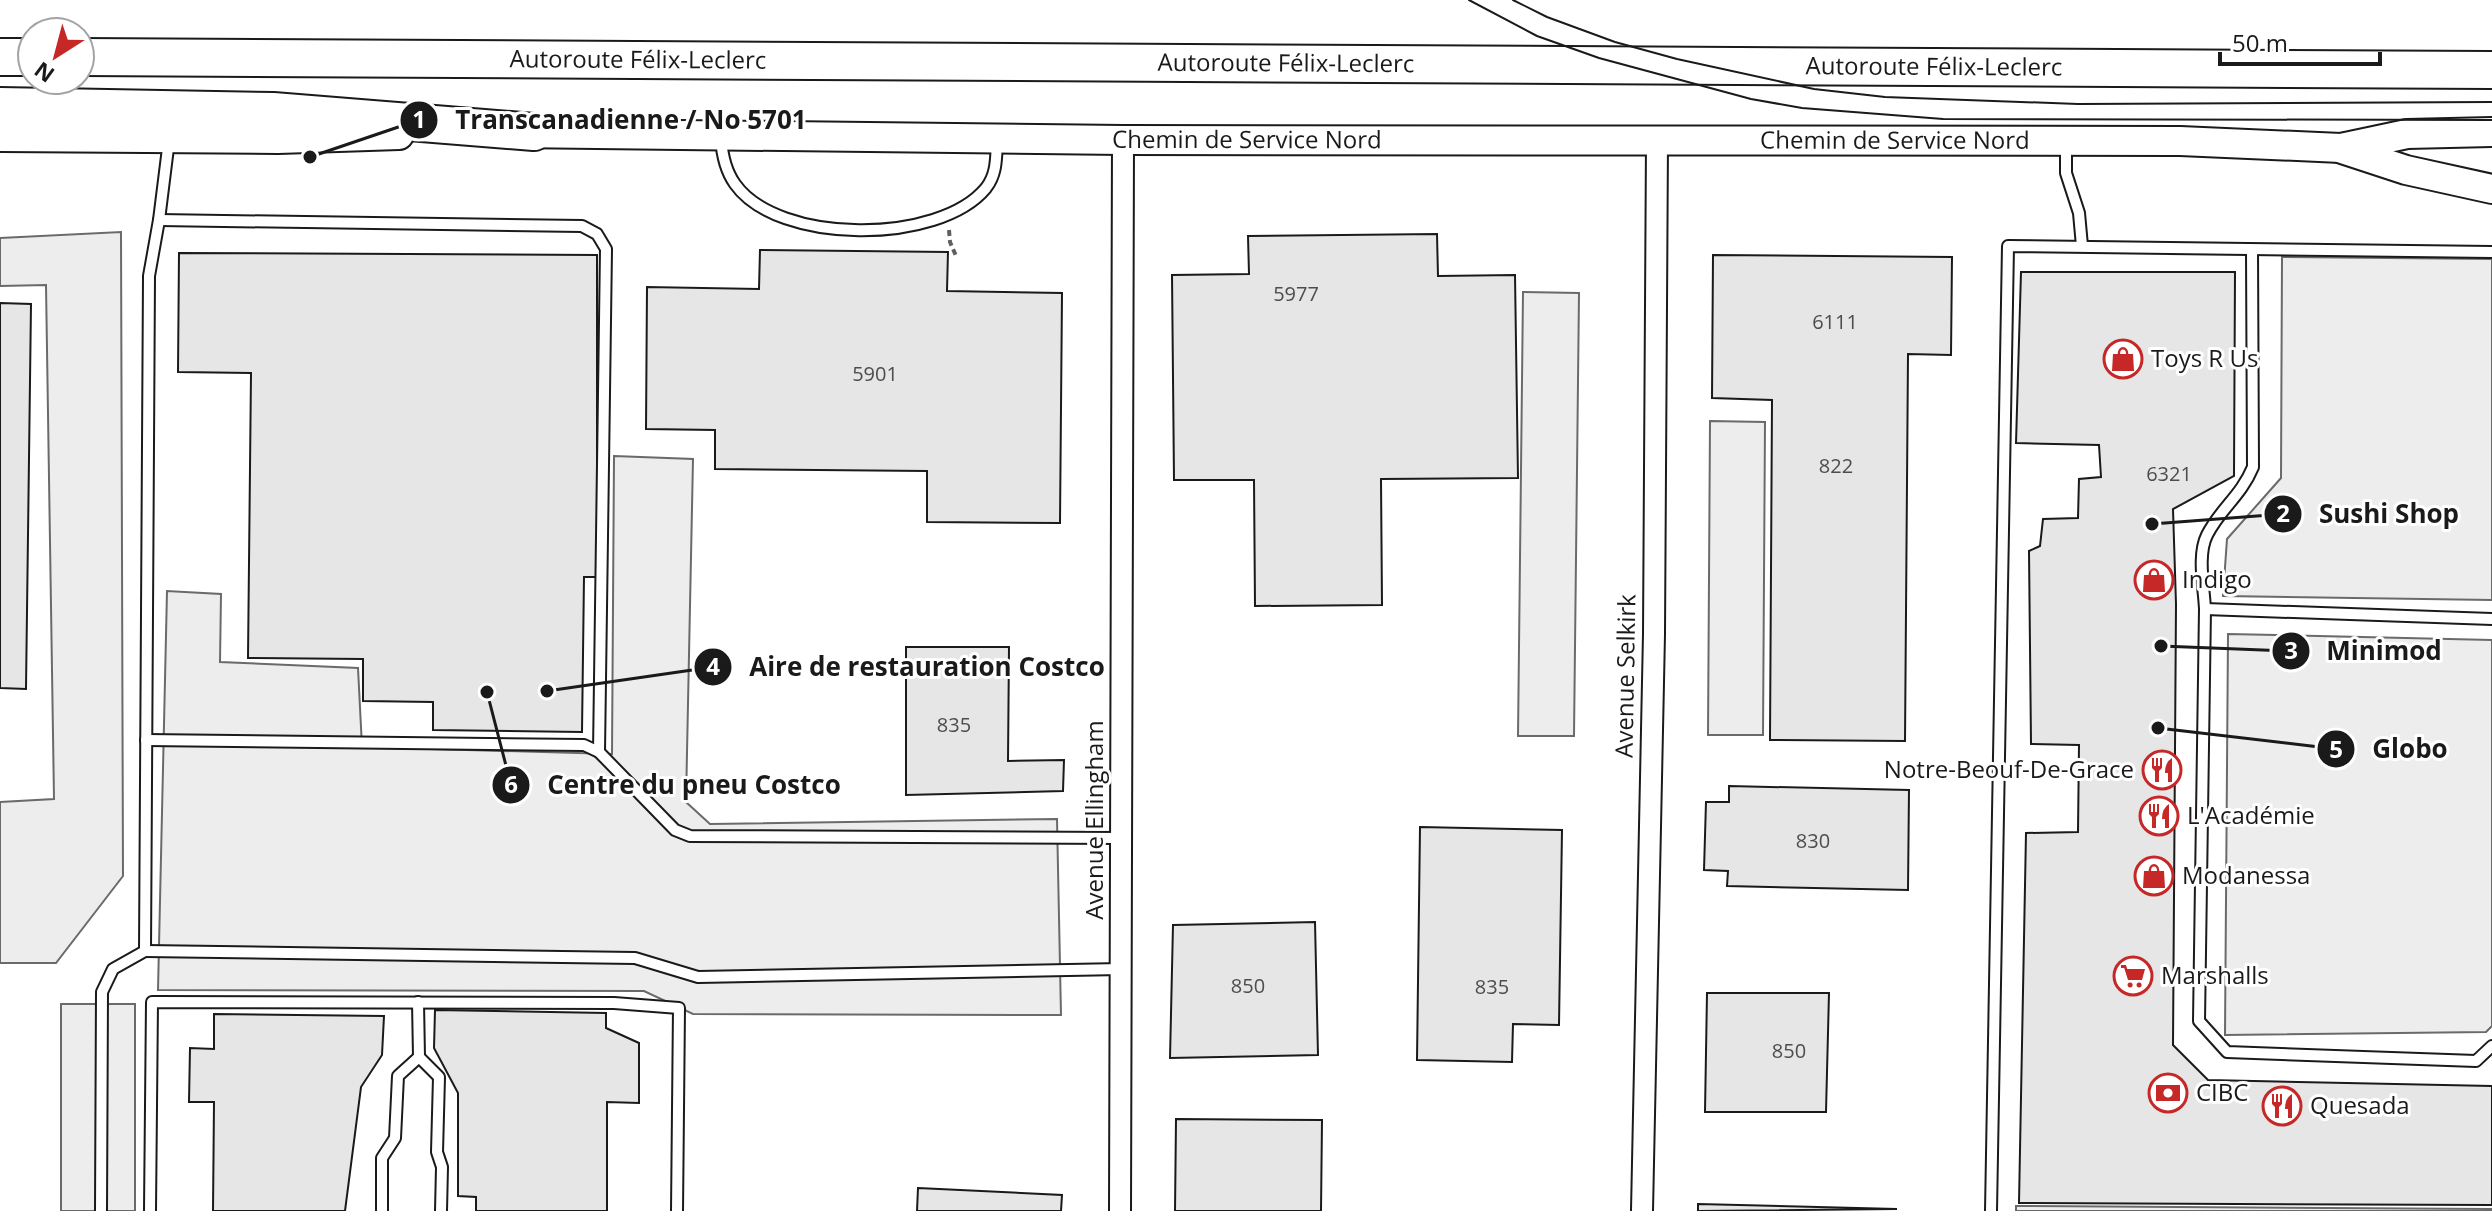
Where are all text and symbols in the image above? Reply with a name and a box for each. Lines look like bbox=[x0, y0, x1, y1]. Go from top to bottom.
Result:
north arrow bbox=[16, 16, 96, 96]
scale bar bbox=[2220, 16, 2380, 66]
text: 50 m bbox=[2232, 26, 2288, 59]
street label: Autoroute Félix-Leclerc bbox=[509, 41, 767, 76]
street label: Autoroute Félix-Leclerc bbox=[1157, 45, 1414, 79]
street label: Autoroute Félix-Leclerc bbox=[1805, 48, 2062, 83]
text: N bbox=[28, 56, 60, 90]
callout: Transcanadienne / No 5701 bbox=[399, 95, 823, 145]
text: Transcanadienne / No 5701 bbox=[455, 101, 807, 137]
text: 1 bbox=[412, 102, 426, 135]
street label: Chemin de Service Nord bbox=[1112, 122, 1382, 155]
street label: Chemin de Service Nord bbox=[1760, 123, 2030, 156]
house number: 5977 bbox=[1273, 280, 1319, 307]
house number: 6111 bbox=[1812, 308, 1858, 335]
shop icon: Toys R Us bbox=[2102, 338, 2144, 380]
place label: Toys R Us bbox=[2151, 341, 2258, 374]
house number: 5901 bbox=[852, 360, 898, 387]
house number: 822 bbox=[1819, 452, 1853, 479]
house number: 6321 bbox=[2146, 460, 2192, 487]
callout: Sushi Shop bbox=[2263, 489, 2475, 539]
text: Sushi Shop bbox=[2319, 495, 2459, 531]
text: 2 bbox=[2276, 496, 2290, 529]
shop icon: Indigo bbox=[2133, 559, 2175, 601]
place label: Indigo bbox=[2182, 562, 2252, 595]
street label: Avenue Selkirk bbox=[1607, 594, 1642, 758]
callout: Minimod bbox=[2271, 626, 2458, 676]
text: Minimod bbox=[2326, 632, 2442, 668]
text: 3 bbox=[2284, 633, 2298, 666]
callout: Aire de restauration Costco bbox=[693, 642, 1121, 692]
text: Aire de restauration Costco bbox=[749, 648, 1105, 684]
text: 4 bbox=[706, 649, 720, 682]
house number: 835 bbox=[937, 711, 971, 738]
street label: Avenue Ellingham bbox=[1077, 720, 1110, 920]
callout: Globo bbox=[2316, 724, 2464, 774]
text: Globo bbox=[2372, 730, 2448, 766]
text: 5 bbox=[2329, 732, 2343, 765]
restaurant icon: Notre-Beouf-De-Grace bbox=[2141, 749, 2183, 791]
place label: Notre-Beouf-De-Grace bbox=[1884, 752, 2134, 785]
callout: Centre du pneu Costco bbox=[491, 760, 856, 810]
text: Centre du pneu Costco bbox=[547, 766, 841, 802]
text: 6 bbox=[504, 767, 518, 800]
restaurant icon: L'Académie bbox=[2138, 795, 2180, 837]
place label: L'Académie bbox=[2187, 798, 2315, 831]
house number: 830 bbox=[1796, 827, 1830, 854]
shop icon: Modanessa bbox=[2133, 855, 2175, 897]
place label: Modanessa bbox=[2182, 858, 2310, 891]
supermarket icon: Marshalls bbox=[2112, 955, 2154, 997]
place label: Marshalls bbox=[2161, 958, 2269, 991]
house number: 850 bbox=[1231, 972, 1265, 999]
house number: 835 bbox=[1475, 973, 1509, 1000]
house number: 850 bbox=[1772, 1037, 1806, 1064]
bank icon: CIBC bbox=[2147, 1072, 2189, 1114]
place label: CIBC bbox=[2196, 1075, 2248, 1108]
restaurant icon: Quesada bbox=[2261, 1085, 2303, 1127]
place label: Quesada bbox=[2310, 1088, 2410, 1121]

